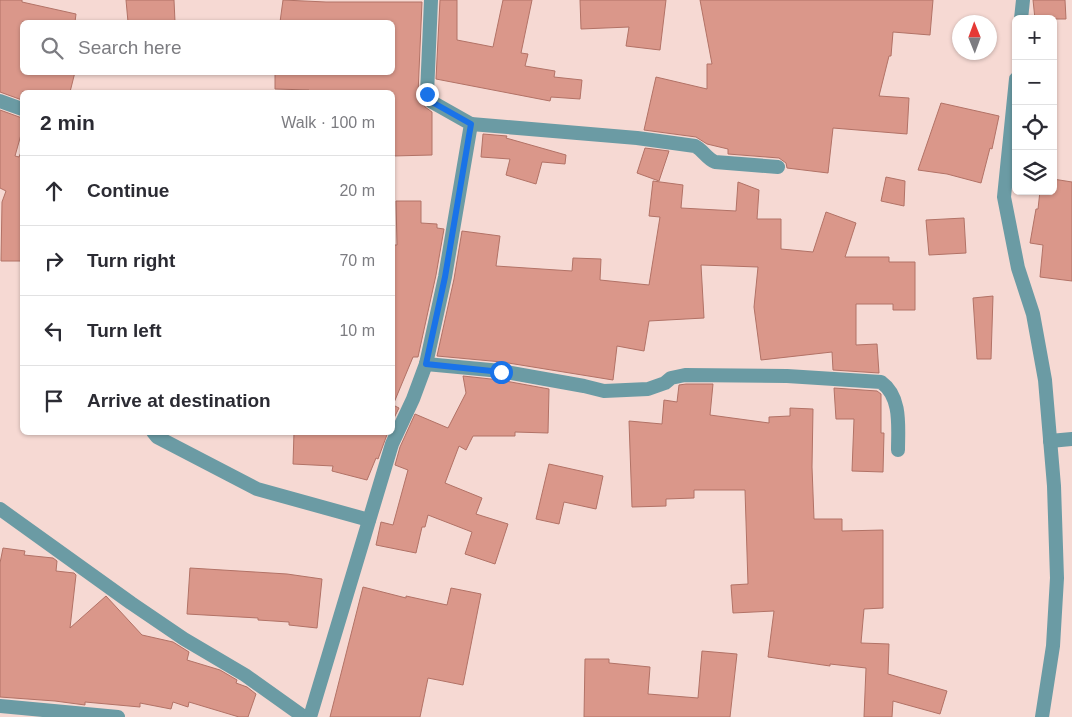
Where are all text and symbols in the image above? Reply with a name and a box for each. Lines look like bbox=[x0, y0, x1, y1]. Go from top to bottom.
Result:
north arrow bbox=[952, 15, 997, 60]
map controls bbox=[1012, 15, 1057, 195]
button: + bbox=[1012, 15, 1057, 60]
search box bbox=[20, 20, 395, 75]
icon: search bbox=[38, 34, 66, 62]
text: Search here bbox=[78, 37, 182, 58]
button: − bbox=[1012, 60, 1057, 105]
route end bbox=[416, 83, 439, 106]
button: locate bbox=[1012, 105, 1057, 150]
text: 2 min bbox=[40, 111, 95, 134]
text: Walk · 100 m bbox=[281, 114, 375, 131]
button: layers bbox=[1012, 150, 1057, 195]
icon: ahead bbox=[40, 177, 68, 205]
text: Continue bbox=[87, 180, 169, 201]
text: 20 m bbox=[339, 182, 375, 199]
icon: right bbox=[40, 247, 68, 275]
text: Turn right bbox=[87, 250, 175, 271]
text: 70 m bbox=[339, 252, 375, 269]
icon: left bbox=[40, 317, 68, 345]
text: Turn left bbox=[87, 320, 162, 341]
text: 10 m bbox=[339, 322, 375, 339]
route start bbox=[490, 361, 513, 384]
icon: arrive bbox=[40, 387, 68, 415]
text: Arrive at destination bbox=[87, 390, 271, 411]

